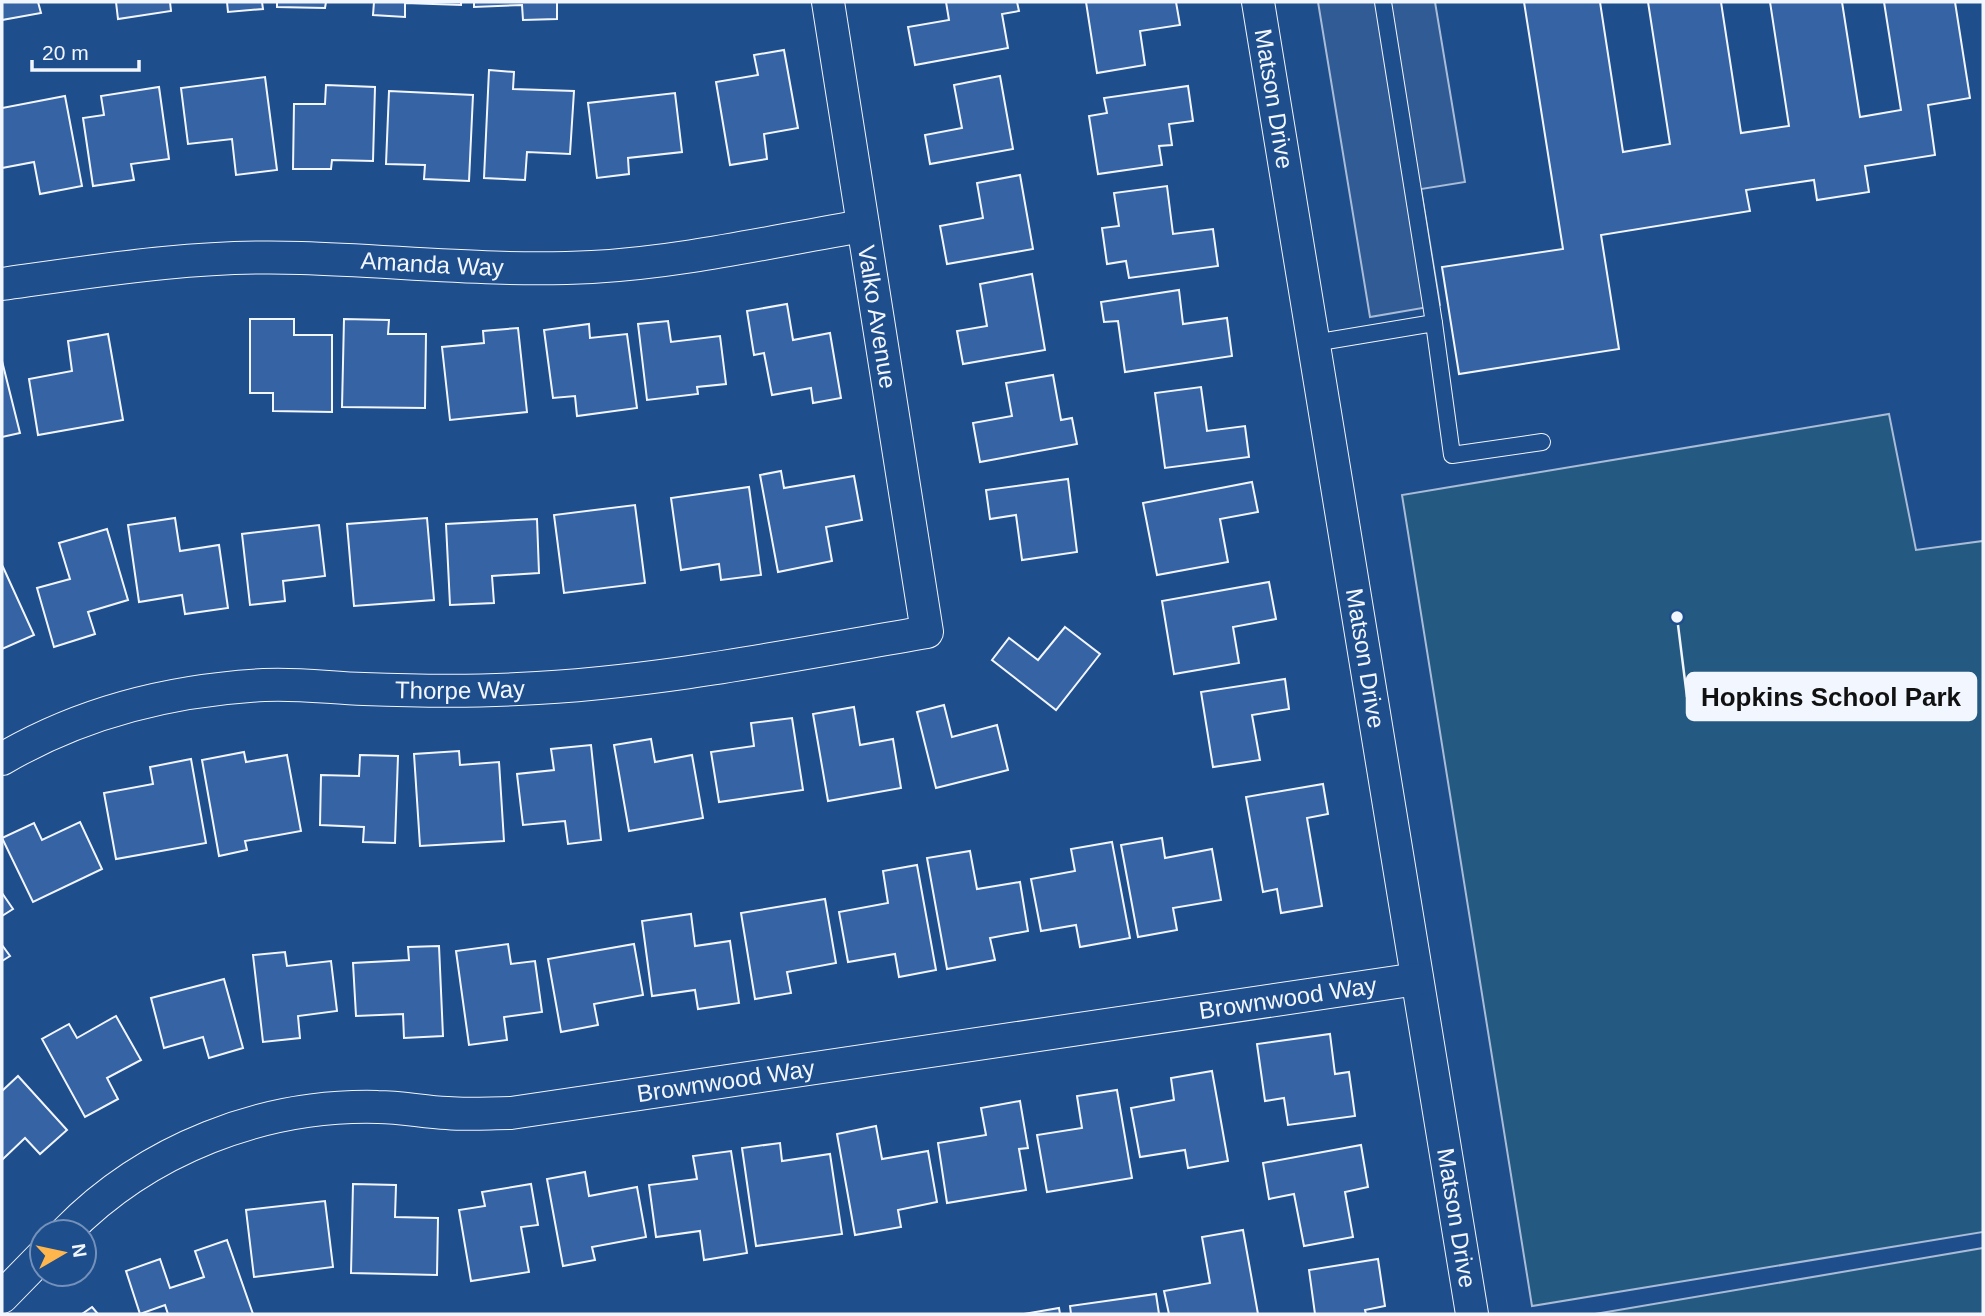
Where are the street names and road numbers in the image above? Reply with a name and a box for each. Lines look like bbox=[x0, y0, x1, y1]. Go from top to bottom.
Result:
street label: Matson Drive bbox=[1250, 27, 1299, 171]
street label: Valko Avenue bbox=[853, 243, 902, 390]
street label: Amanda Way bbox=[360, 247, 504, 281]
street label: Matson Drive bbox=[1341, 586, 1390, 730]
street label: Thorpe Way bbox=[395, 675, 525, 704]
street label: Brownwood Way bbox=[1197, 971, 1378, 1024]
street label: Brownwood Way bbox=[635, 1054, 816, 1107]
street label: Matson Drive bbox=[1432, 1146, 1482, 1290]

